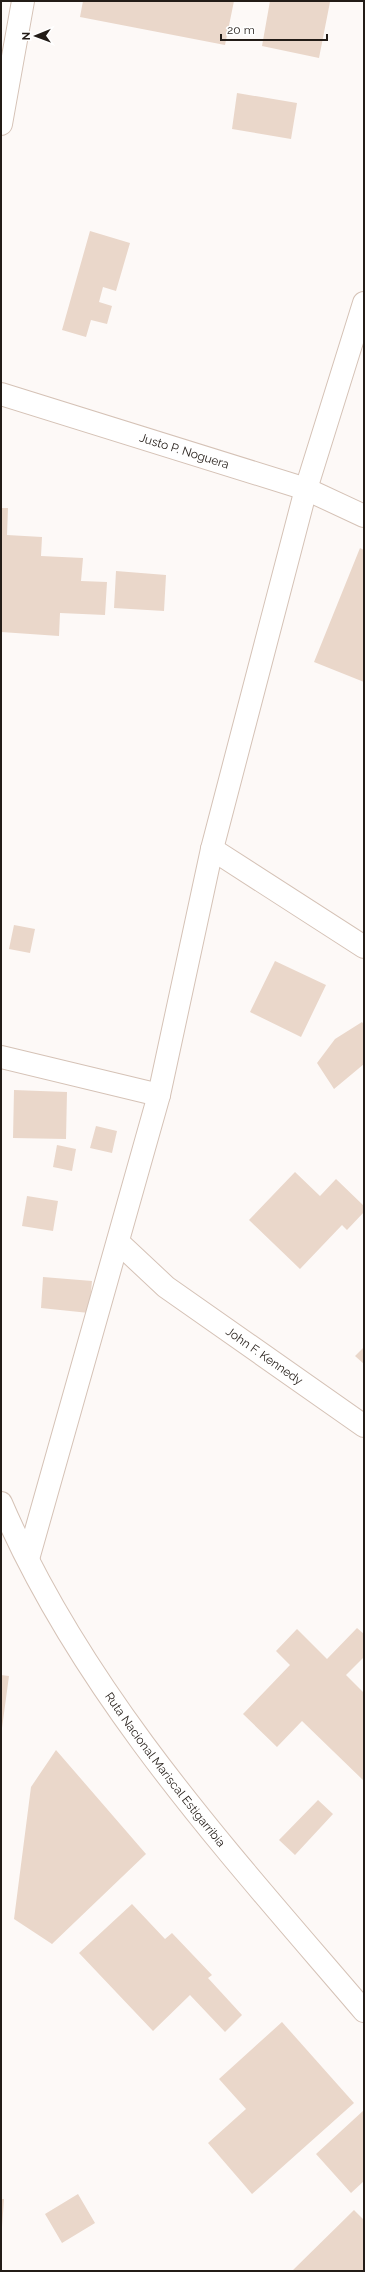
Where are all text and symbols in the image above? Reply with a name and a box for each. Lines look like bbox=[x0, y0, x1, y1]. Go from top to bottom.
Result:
north arrow bbox=[16, 16, 56, 56]
scale bar bbox=[221, 16, 327, 42]
text: 20 m bbox=[227, 23, 255, 37]
text: N bbox=[20, 32, 33, 40]
street label: Justo P. Noguera bbox=[138, 431, 231, 472]
street label: John F. Kennedy bbox=[223, 1324, 306, 1388]
street label: Ruta Nacional Mariscal Estigarribia bbox=[102, 1690, 228, 1850]

